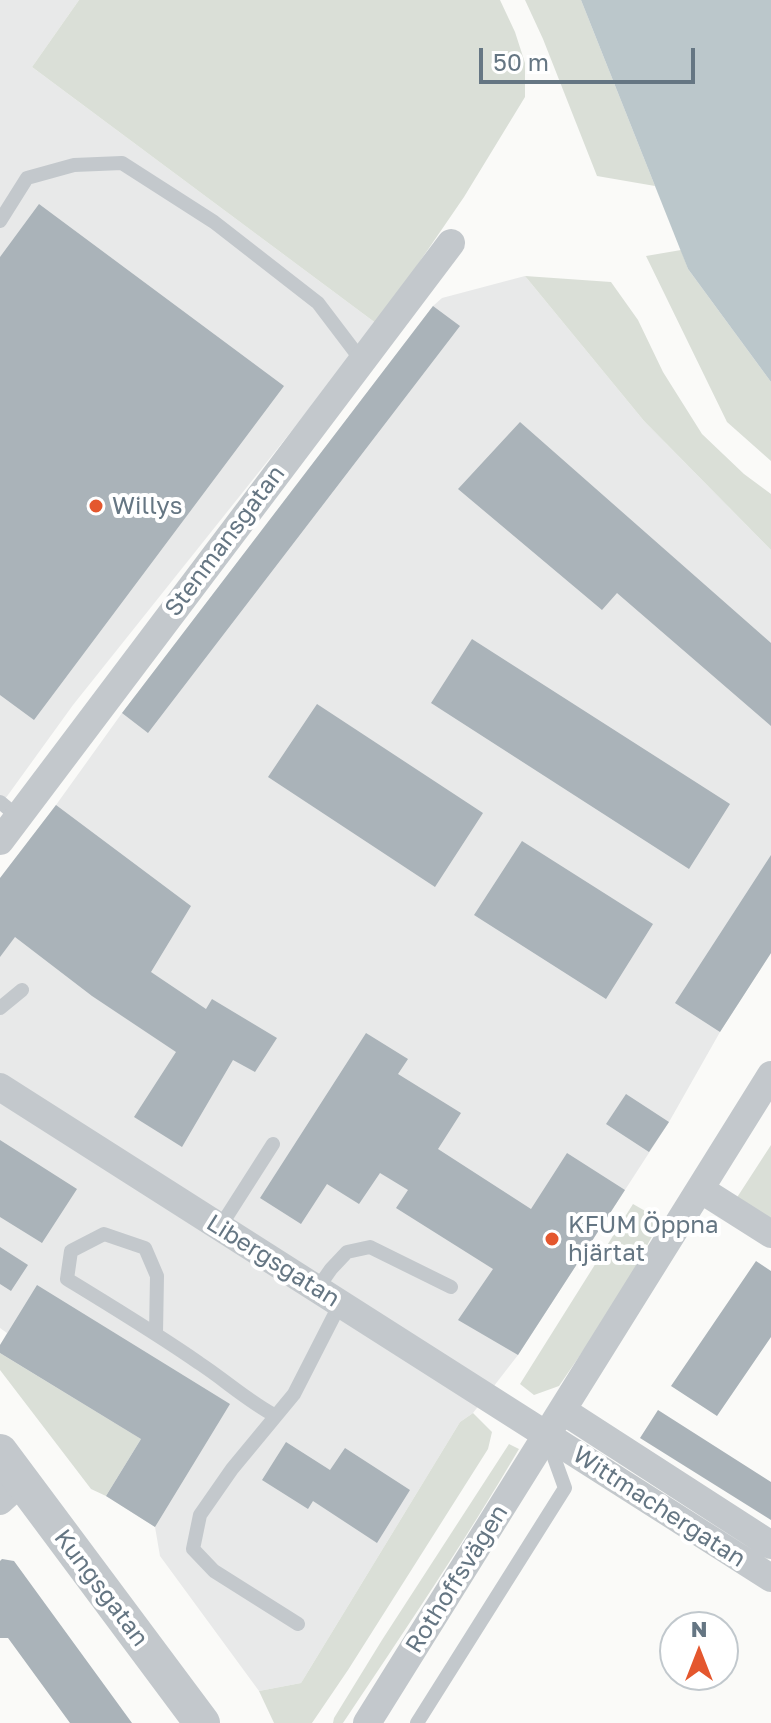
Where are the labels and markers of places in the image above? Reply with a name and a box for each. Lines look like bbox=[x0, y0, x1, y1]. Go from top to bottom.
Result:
place label: Willys bbox=[112, 492, 183, 520]
marker: Willys bbox=[87, 497, 105, 515]
place label: KFUM Öppna hjärtat bbox=[568, 1211, 719, 1267]
marker: KFUM Öppna hjärtat bbox=[543, 1230, 561, 1248]

